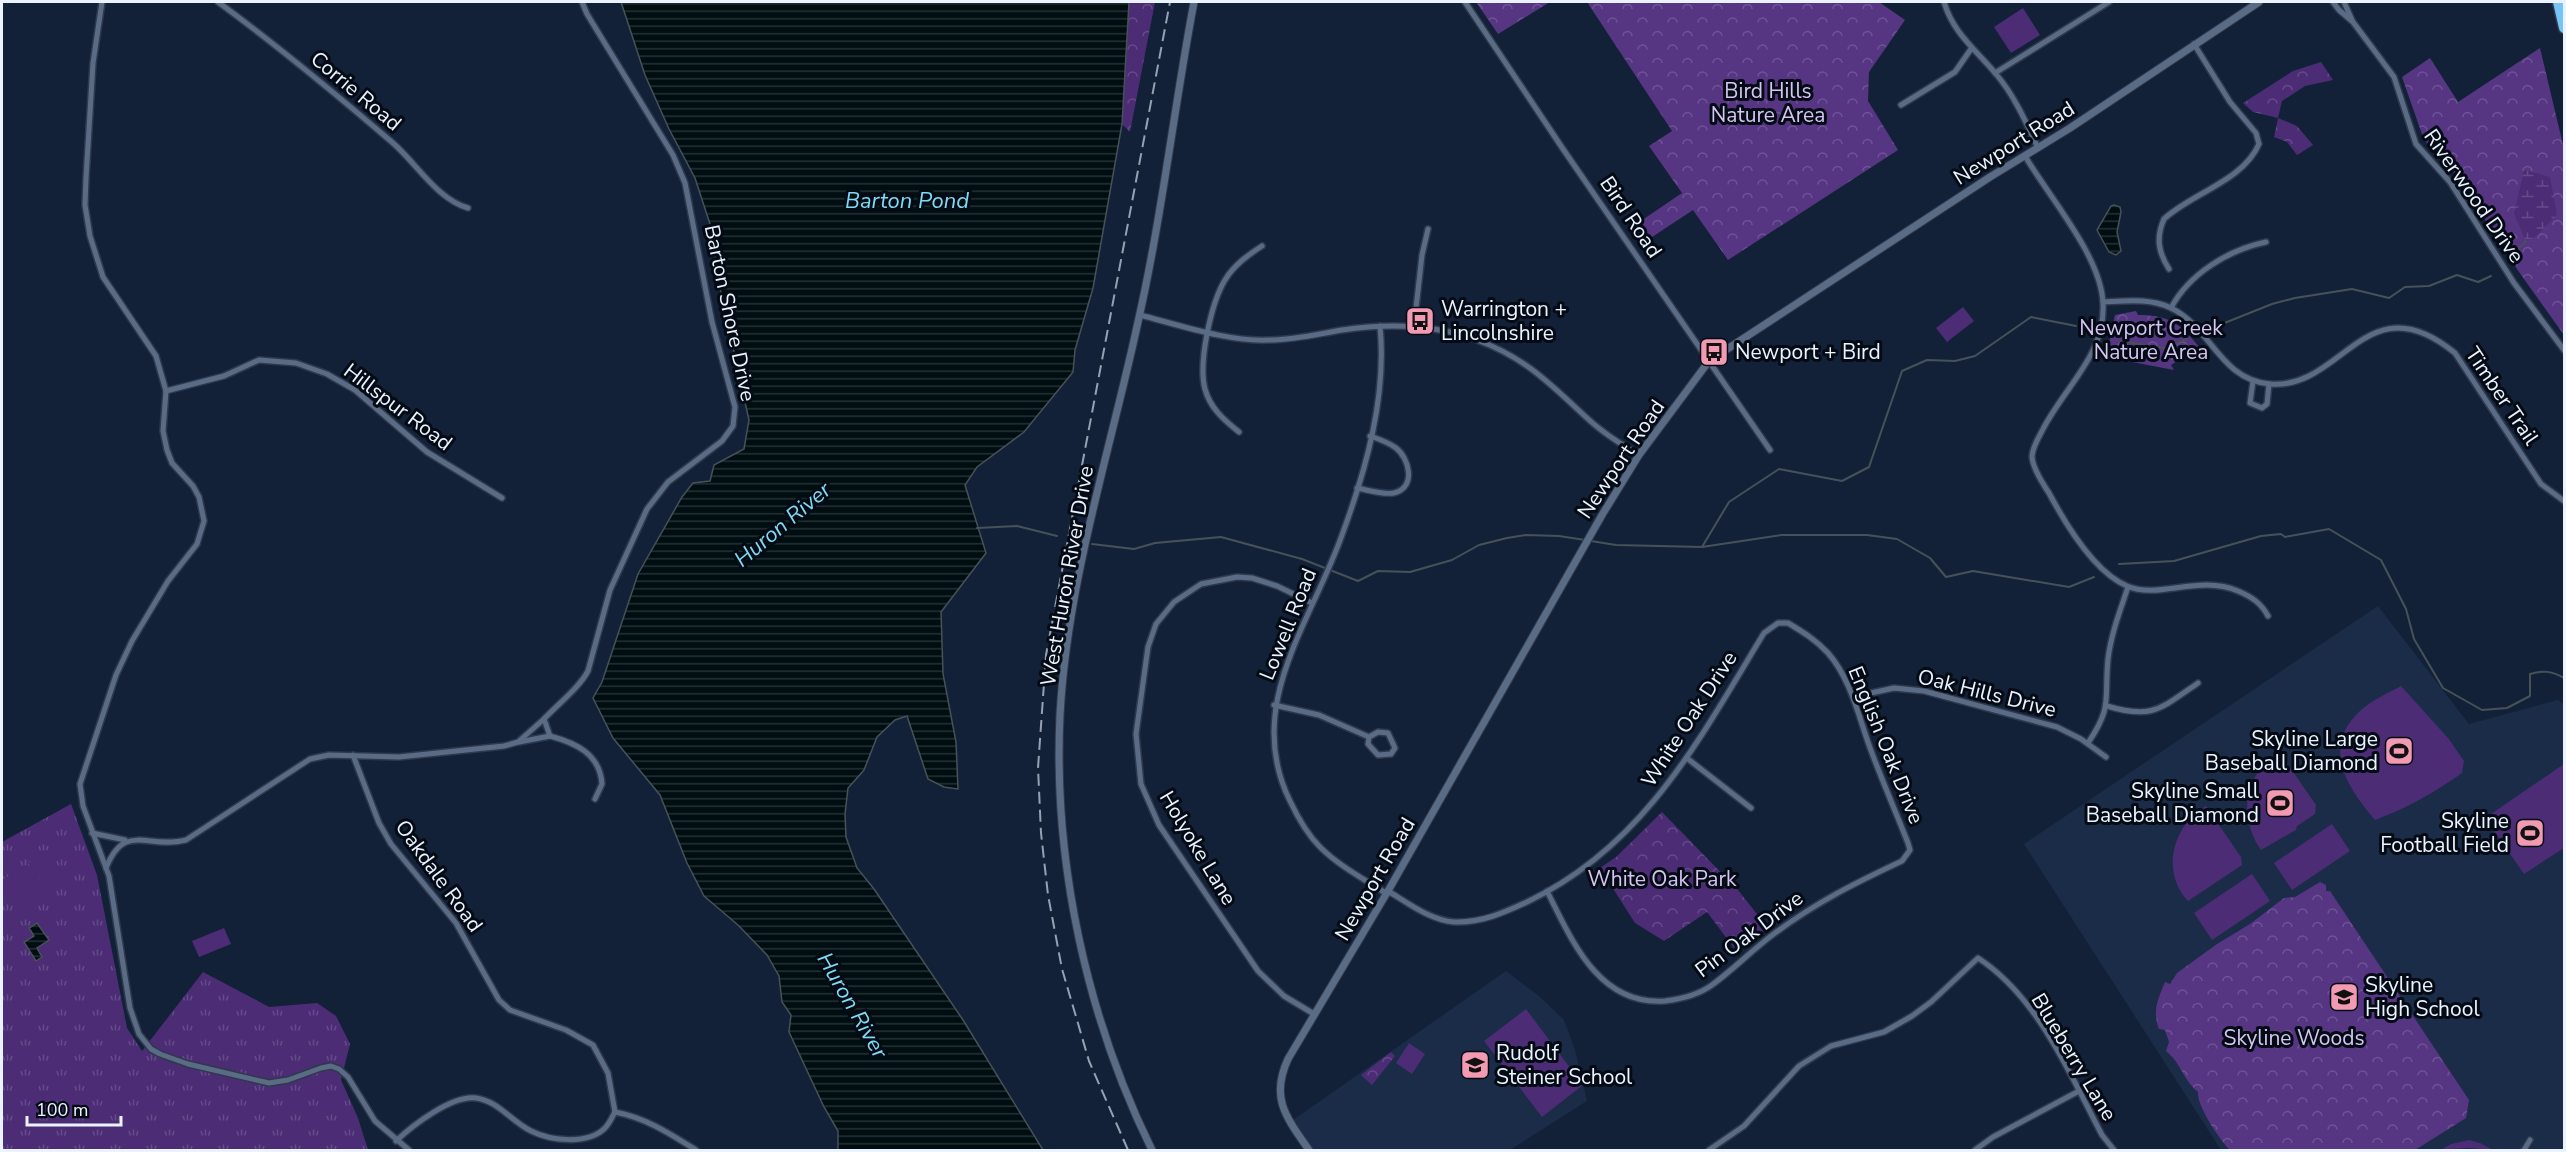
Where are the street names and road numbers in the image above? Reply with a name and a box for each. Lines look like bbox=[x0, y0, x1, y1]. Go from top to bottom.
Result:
street label: Corrie Road bbox=[305, 45, 407, 137]
street label: Newport Road bbox=[1948, 95, 2080, 191]
street label: Riverwood Drive bbox=[2417, 124, 2531, 268]
street label: Bird Road bbox=[1593, 171, 1669, 263]
street label: Barton Shore Drive bbox=[698, 222, 762, 404]
street label: Timber Trail bbox=[2459, 342, 2545, 451]
street label: Hillspur Road bbox=[338, 357, 458, 457]
street label: Newport Road bbox=[1571, 394, 1671, 524]
street label: West Huron River Drive bbox=[1034, 464, 1100, 688]
street label: Lowell Road bbox=[1253, 564, 1323, 684]
street label: White Oak Drive bbox=[1635, 646, 1743, 792]
street label: English Oak Drive bbox=[1842, 662, 1930, 828]
street label: Oak Hills Drive bbox=[1915, 662, 2059, 724]
street label: Holyoke Lane bbox=[1153, 786, 1243, 910]
street label: Newport Road bbox=[1328, 812, 1422, 946]
street label: Oakdale Road bbox=[389, 814, 489, 938]
street label: Pin Oak Drive bbox=[1689, 884, 1809, 984]
street label: Blueberry Lane bbox=[2025, 988, 2123, 1126]

